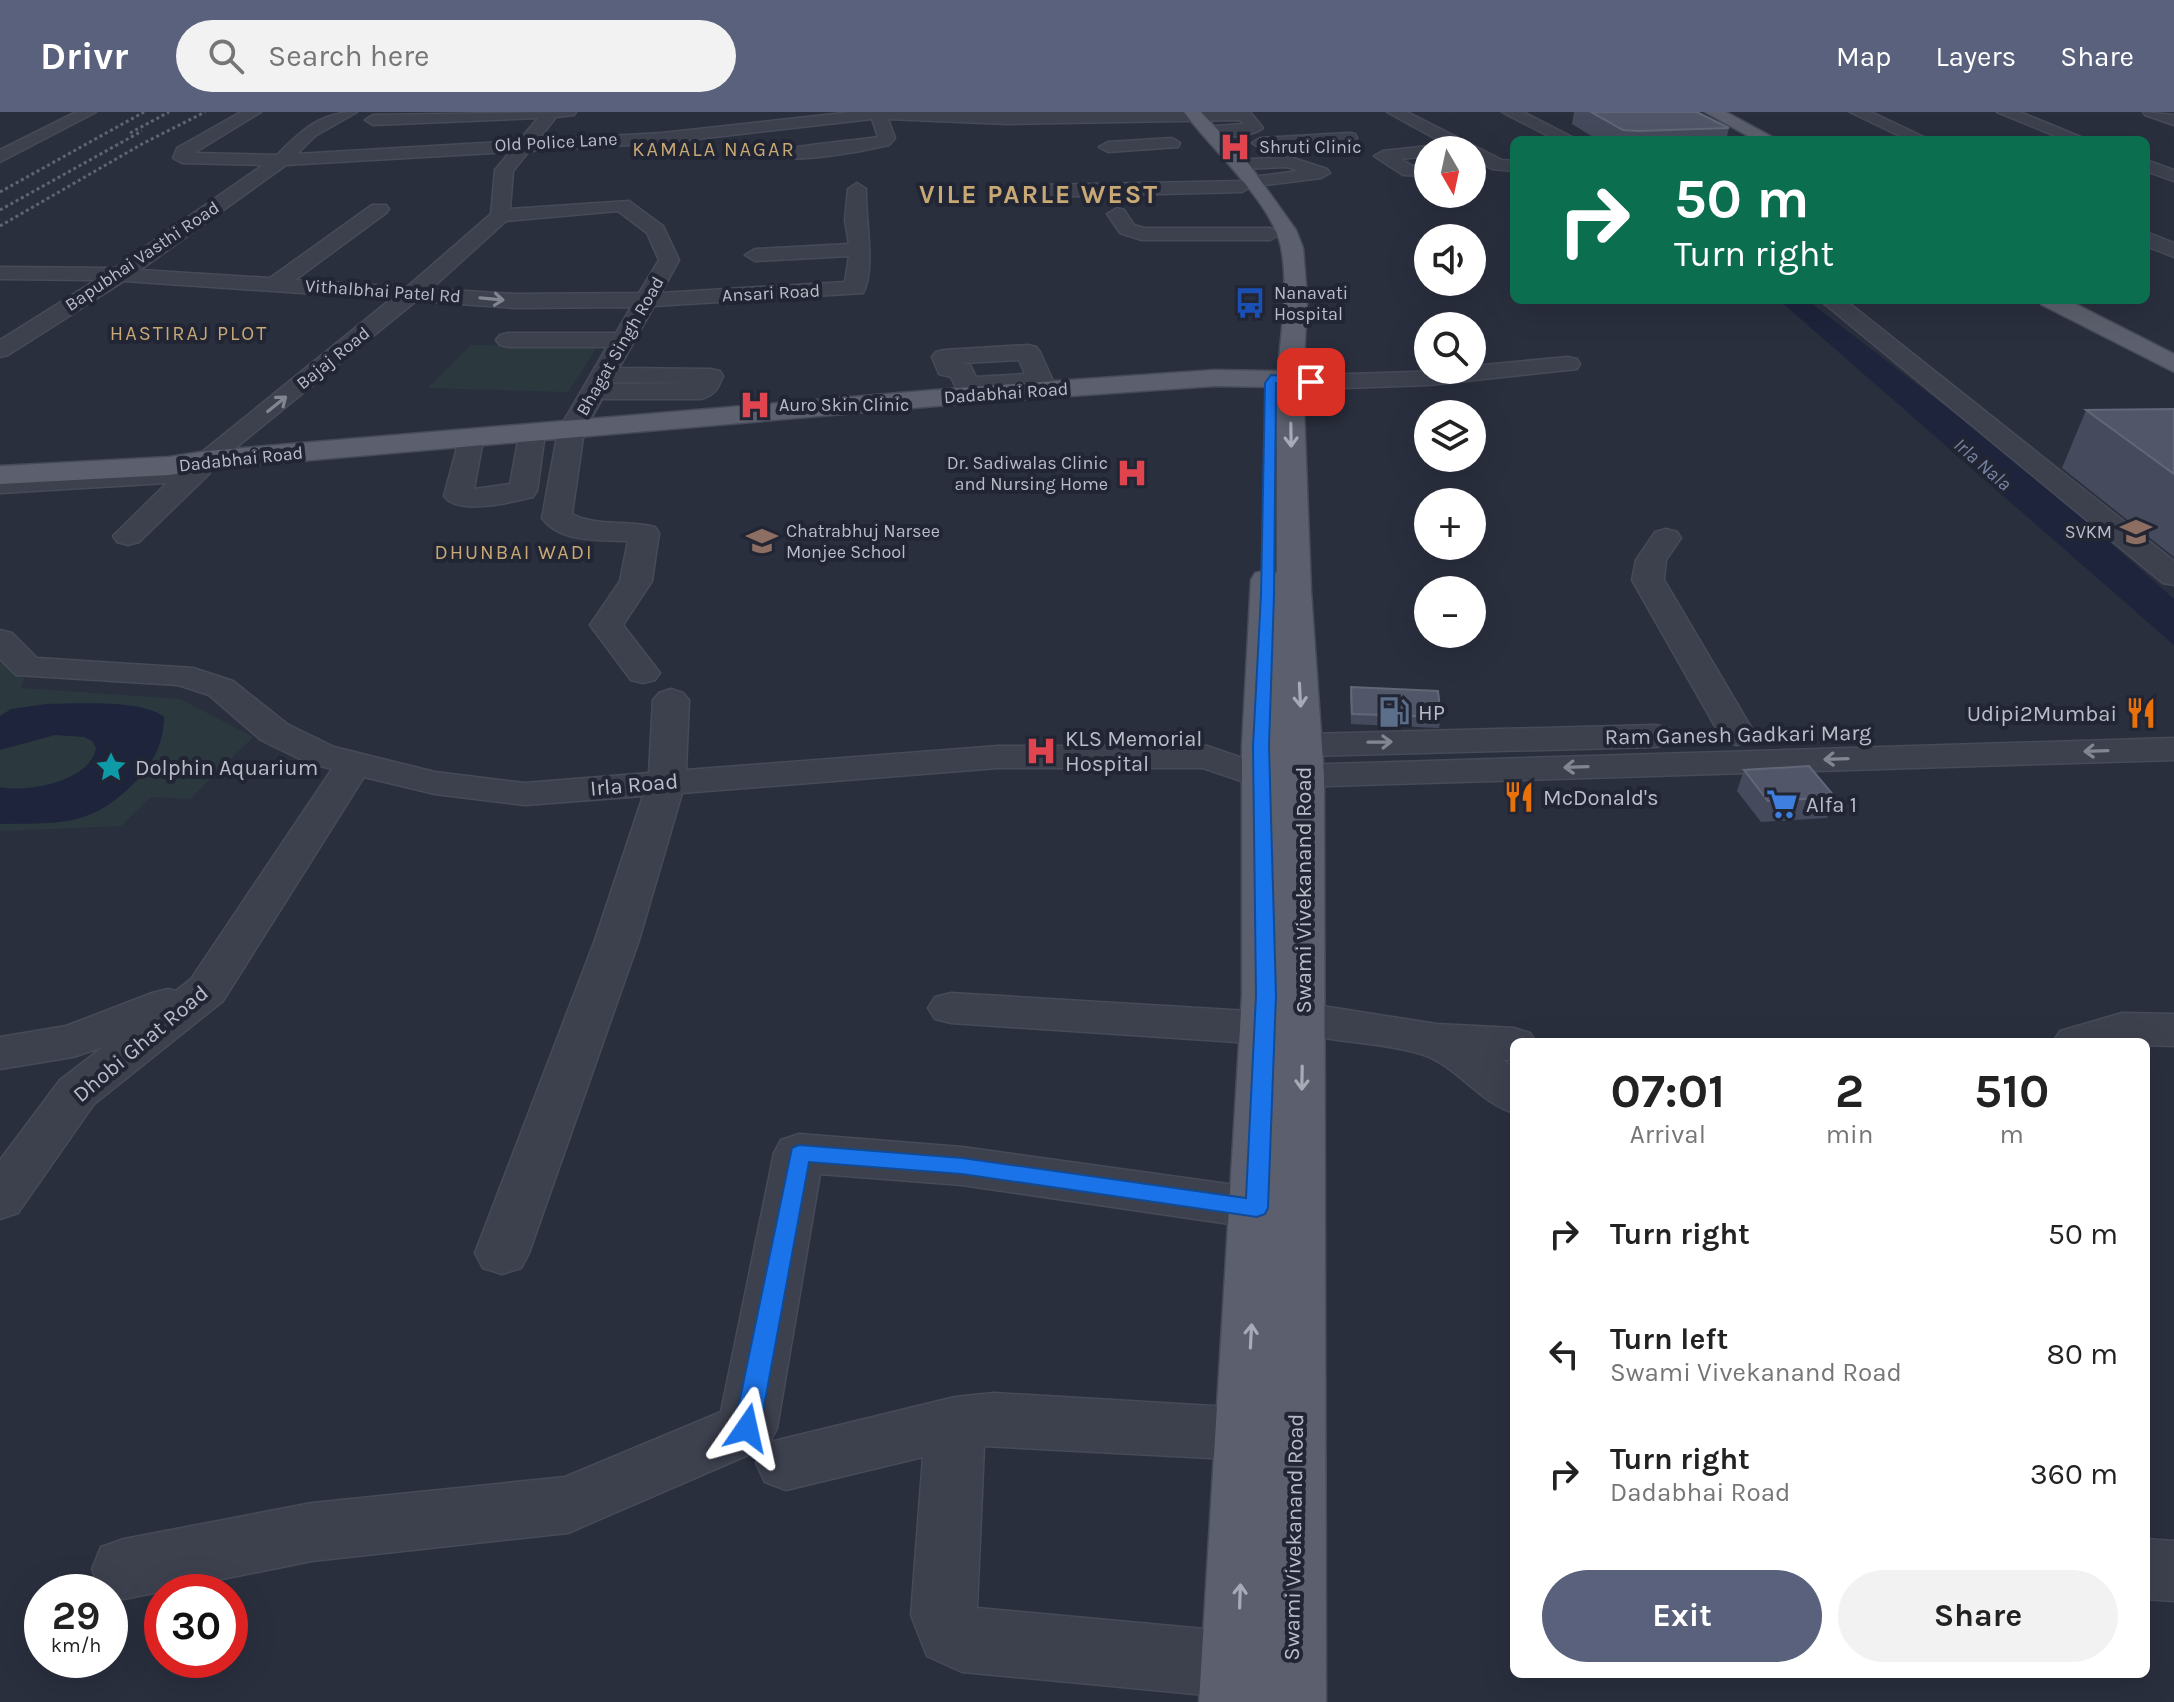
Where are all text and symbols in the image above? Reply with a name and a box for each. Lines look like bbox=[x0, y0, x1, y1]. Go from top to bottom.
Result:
search box bbox=[176, 20, 736, 92]
text: Drivr bbox=[40, 34, 128, 79]
icon: search bbox=[204, 34, 248, 78]
text: Search here bbox=[268, 38, 429, 74]
text: Map bbox=[1836, 40, 1891, 73]
text: Layers bbox=[1935, 40, 2016, 73]
text: Share bbox=[2060, 40, 2134, 73]
street label: Old Police Lane bbox=[494, 128, 618, 156]
hospital icon: Shruti Clinic bbox=[1218, 130, 1252, 164]
place label: Shruti Clinic bbox=[1259, 136, 1362, 158]
north arrow bbox=[1414, 136, 1486, 208]
map controls bbox=[1414, 136, 1486, 648]
district label: KAMALA NAGAR bbox=[632, 138, 796, 161]
text: 50 m bbox=[1674, 166, 1809, 231]
icon: right bbox=[1542, 168, 1646, 272]
district label: VILE PARLE WEST bbox=[919, 179, 1159, 210]
street label: Bapubhai Vasthi Road bbox=[61, 196, 223, 316]
button: sound bbox=[1414, 224, 1486, 296]
text: Turn right bbox=[1674, 233, 1834, 275]
street label: Bhagat Singh Road bbox=[571, 273, 669, 419]
street label: Vithalbhai Patel Rd bbox=[304, 275, 462, 307]
street label: Ansari Road bbox=[721, 279, 821, 307]
place label: Nanavati Hospital bbox=[1274, 282, 1348, 325]
bus stop icon: Nanavati Hospital bbox=[1233, 286, 1267, 320]
one-way arrow bbox=[478, 292, 505, 307]
button: search bbox=[1414, 312, 1486, 384]
district label: HASTIRAJ PLOT bbox=[110, 322, 268, 345]
street label: Bajaj Road bbox=[292, 322, 374, 394]
pin bbox=[1277, 348, 1345, 416]
icon: arrive bbox=[1289, 360, 1333, 404]
street label: Dadabhai Road bbox=[943, 378, 1069, 408]
hospital icon: Auro Skin Clinic bbox=[738, 388, 772, 422]
place label: Auro Skin Clinic bbox=[779, 394, 909, 416]
one-way arrow bbox=[266, 395, 287, 412]
button: layers bbox=[1414, 400, 1486, 472]
one-way arrow bbox=[1284, 421, 1299, 448]
water label: Irla Nala bbox=[1949, 433, 2016, 496]
street label: Dadabhai Road bbox=[178, 442, 304, 476]
place label: Dr. Sadiwalas Clinic and Nursing Home bbox=[947, 452, 1108, 495]
hospital icon: Dr. Sadiwalas Clinic and Nursing Home bbox=[1115, 456, 1149, 490]
button: + bbox=[1414, 488, 1486, 560]
school or university icon: SVKM bbox=[2119, 515, 2153, 549]
place label: Chatrabhuj Narsee Monjee School bbox=[786, 520, 940, 563]
place label: SVKM bbox=[2065, 521, 2112, 543]
school or university icon: Chatrabhuj Narsee Monjee School bbox=[745, 524, 779, 558]
district label: DHUNBAI WADI bbox=[434, 541, 594, 564]
button: − bbox=[1414, 576, 1486, 648]
one-way arrow bbox=[1292, 681, 1307, 708]
fuel station icon: HP bbox=[1377, 695, 1411, 729]
restaurant icon: Udipi2Mumbai bbox=[2124, 696, 2158, 730]
place label: HP bbox=[1418, 700, 1445, 726]
place label: Udipi2Mumbai bbox=[1967, 701, 2117, 727]
street label: Ram Ganesh Gadkari Marg bbox=[1604, 720, 1872, 750]
place label: KLS Memorial Hospital bbox=[1065, 726, 1203, 777]
hospital icon: KLS Memorial Hospital bbox=[1024, 734, 1058, 768]
one-way arrow bbox=[1366, 734, 1393, 749]
one-way arrow bbox=[2083, 743, 2110, 759]
place icon: Dolphin Aquarium bbox=[94, 750, 128, 784]
one-way arrow bbox=[1823, 752, 1850, 767]
place label: Dolphin Aquarium bbox=[135, 755, 318, 781]
one-way arrow bbox=[1563, 760, 1590, 775]
street label: Swami Vivekanand Road bbox=[1291, 766, 1317, 1014]
street label: Irla Road bbox=[589, 768, 679, 802]
restaurant icon: McDonald's bbox=[1502, 780, 1536, 814]
place label: McDonald's bbox=[1543, 785, 1659, 811]
supermarket icon: Alfa 1 bbox=[1765, 787, 1799, 821]
place label: Alfa 1 bbox=[1806, 792, 1857, 818]
street label: Dhobi Ghat Road bbox=[68, 980, 213, 1108]
text: 07:01 bbox=[1611, 1063, 1725, 1119]
text: 2 bbox=[1835, 1063, 1864, 1119]
text: 510 bbox=[1974, 1063, 2049, 1119]
one-way arrow bbox=[1294, 1064, 1309, 1091]
text: Arrival bbox=[1630, 1119, 1706, 1150]
text: min bbox=[1826, 1119, 1873, 1150]
text: m bbox=[2000, 1119, 2024, 1150]
icon: right bbox=[1542, 1212, 1586, 1256]
text: Turn right bbox=[1610, 1216, 1750, 1252]
text: 50 m bbox=[2048, 1216, 2118, 1252]
text: Turn left bbox=[1610, 1321, 1728, 1357]
one-way arrow bbox=[1244, 1323, 1259, 1350]
icon: left bbox=[1542, 1332, 1586, 1376]
text: 80 m bbox=[2047, 1336, 2118, 1372]
text: Swami Vivekanand Road bbox=[1610, 1357, 1902, 1388]
position arrow bbox=[705, 1386, 789, 1470]
street label: Swami Vivekanand Road bbox=[1279, 1413, 1309, 1661]
text: Turn right bbox=[1610, 1441, 1750, 1477]
icon: right bbox=[1542, 1452, 1586, 1496]
text: 360 m bbox=[2030, 1456, 2118, 1492]
text: Dadabhai Road bbox=[1610, 1477, 1790, 1508]
button: Exit bbox=[1542, 1570, 1822, 1662]
button: Share bbox=[1838, 1570, 2118, 1662]
speed limit sign: 30 bbox=[144, 1574, 248, 1678]
one-way arrow bbox=[1232, 1583, 1247, 1610]
text: 29 bbox=[52, 1592, 100, 1639]
text: km/h bbox=[51, 1634, 101, 1657]

